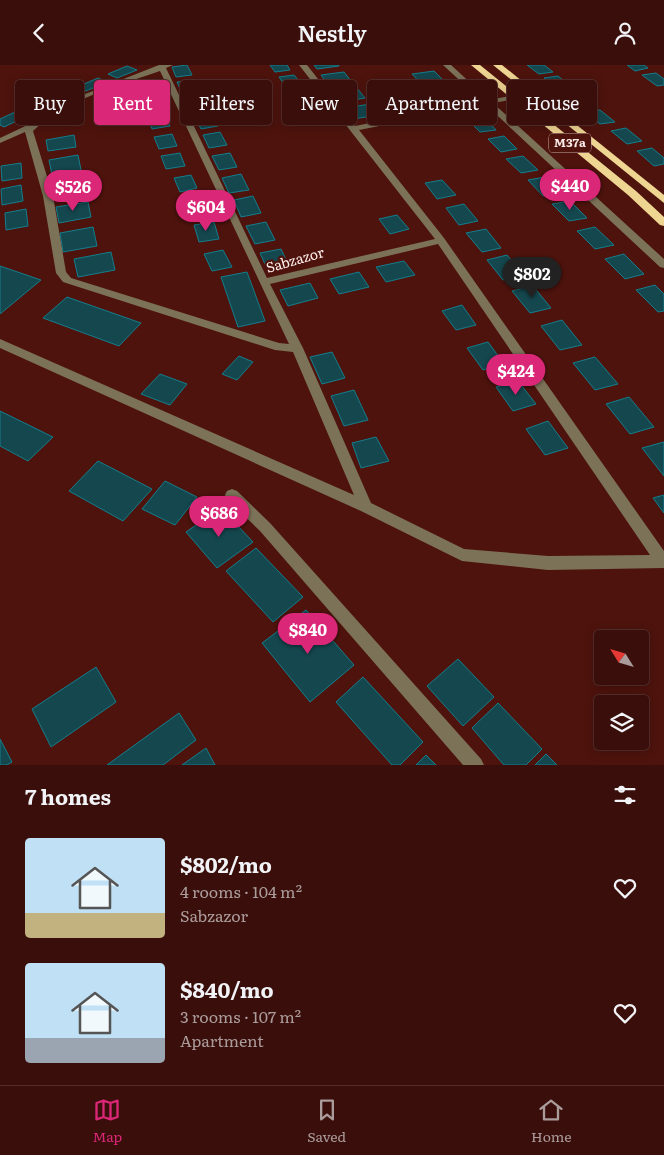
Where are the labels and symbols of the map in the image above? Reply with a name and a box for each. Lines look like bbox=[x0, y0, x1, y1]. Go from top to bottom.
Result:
road number: M37a bbox=[549, 133, 591, 153]
pin: $526 bbox=[43, 169, 103, 212]
pin: $440 bbox=[540, 169, 600, 211]
pin: $604 bbox=[176, 189, 236, 232]
street label: Sabzazor bbox=[263, 241, 326, 277]
pin: $802 bbox=[502, 257, 562, 299]
pin: $424 bbox=[486, 353, 546, 396]
pin: $686 bbox=[189, 495, 249, 538]
pin: $840 bbox=[278, 613, 338, 655]
north arrow bbox=[594, 630, 649, 685]

